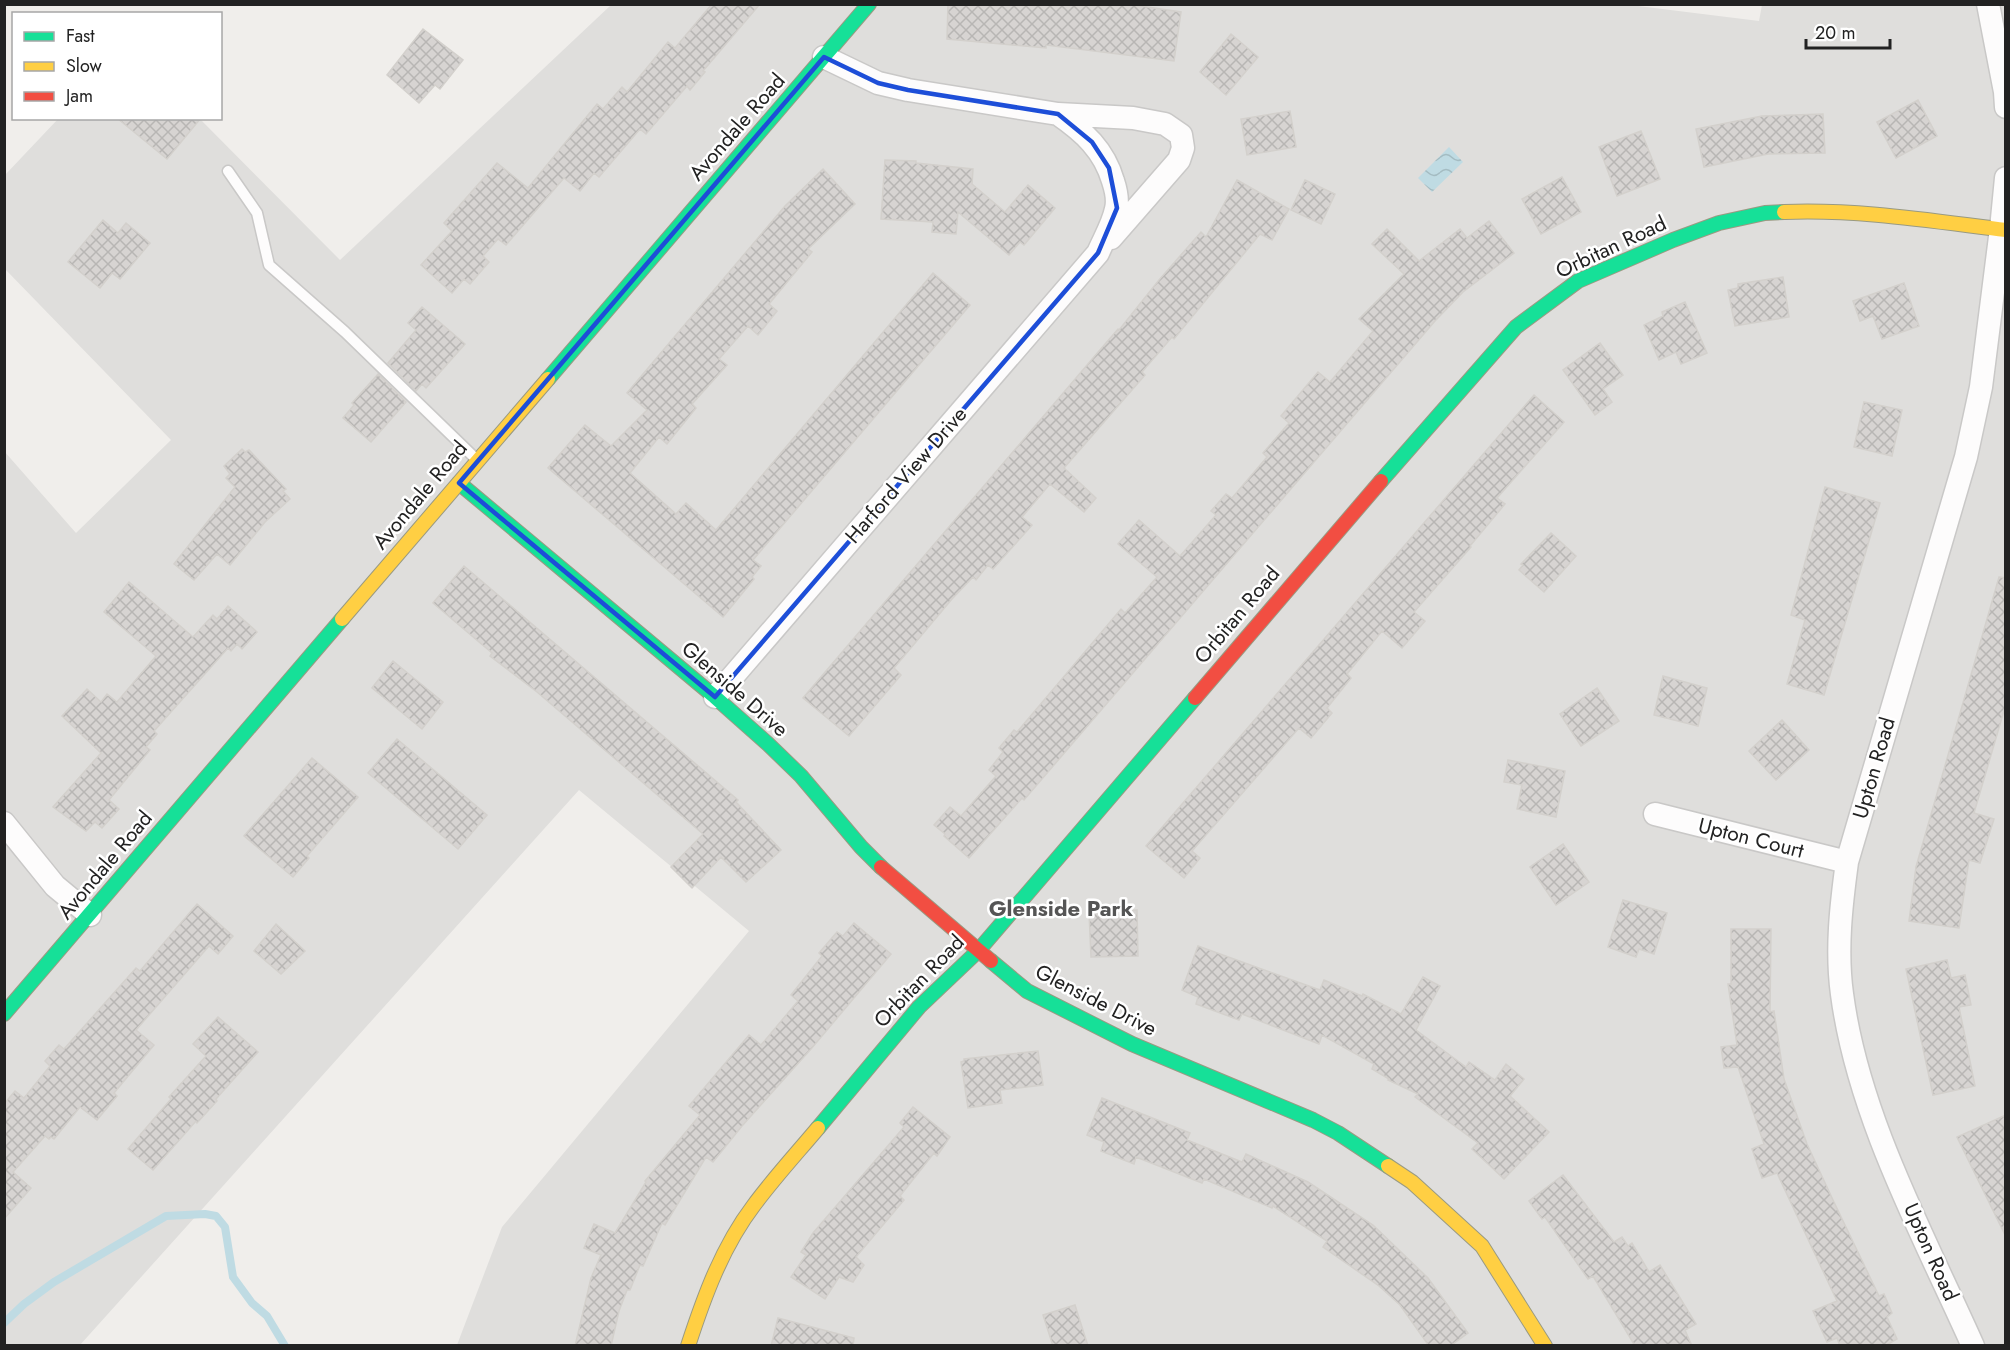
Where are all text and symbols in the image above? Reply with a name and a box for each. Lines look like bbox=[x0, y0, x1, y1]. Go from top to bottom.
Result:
legend bbox=[12, 12, 222, 120]
scale bar bbox=[1806, 12, 1890, 50]
text: 20 m bbox=[1815, 20, 1855, 46]
text: Fast bbox=[66, 23, 95, 49]
text: Slow bbox=[66, 53, 103, 79]
street label: Avondale Road bbox=[682, 67, 792, 187]
text: Jam bbox=[64, 83, 93, 109]
street label: Orbitan Road bbox=[1551, 208, 1671, 286]
street label: Harford View Drive bbox=[838, 400, 974, 550]
street label: Avondale Road bbox=[366, 434, 474, 556]
street label: Orbitan Road bbox=[1187, 560, 1287, 670]
street label: Glenside Drive bbox=[675, 634, 795, 744]
street label: Upton Road bbox=[1845, 714, 1903, 822]
street label: Avondale Road bbox=[51, 804, 159, 926]
street label: Upton Court bbox=[1695, 810, 1807, 866]
district label: Glenside Park bbox=[989, 892, 1134, 924]
street label: Orbitan Road bbox=[867, 928, 971, 1034]
street label: Glenside Drive bbox=[1030, 957, 1162, 1044]
street label: Upton Road bbox=[1896, 1198, 1966, 1306]

